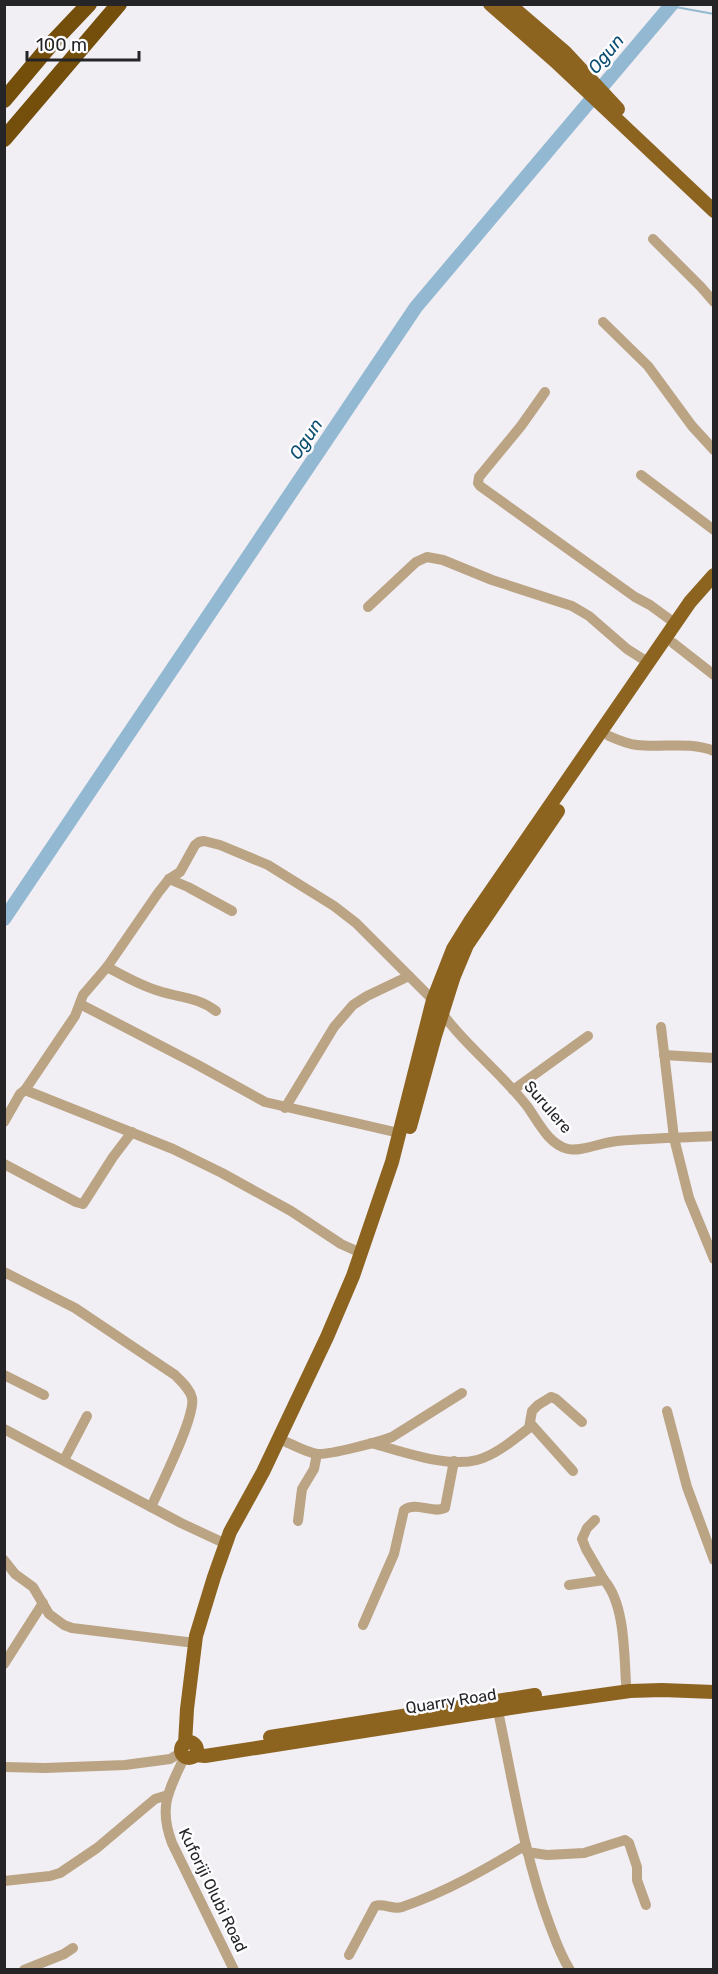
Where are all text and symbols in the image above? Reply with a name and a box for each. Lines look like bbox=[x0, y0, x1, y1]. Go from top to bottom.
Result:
scale bar bbox=[27, 24, 140, 62]
water label: Ogun bbox=[583, 30, 629, 78]
text: 100 m bbox=[36, 34, 87, 56]
water label: Ogun bbox=[284, 414, 328, 464]
street label: Surulere bbox=[520, 1077, 576, 1137]
street label: Quarry Road bbox=[404, 1684, 498, 1718]
street label: Kuforiji Olubi Road bbox=[175, 1825, 251, 1955]

